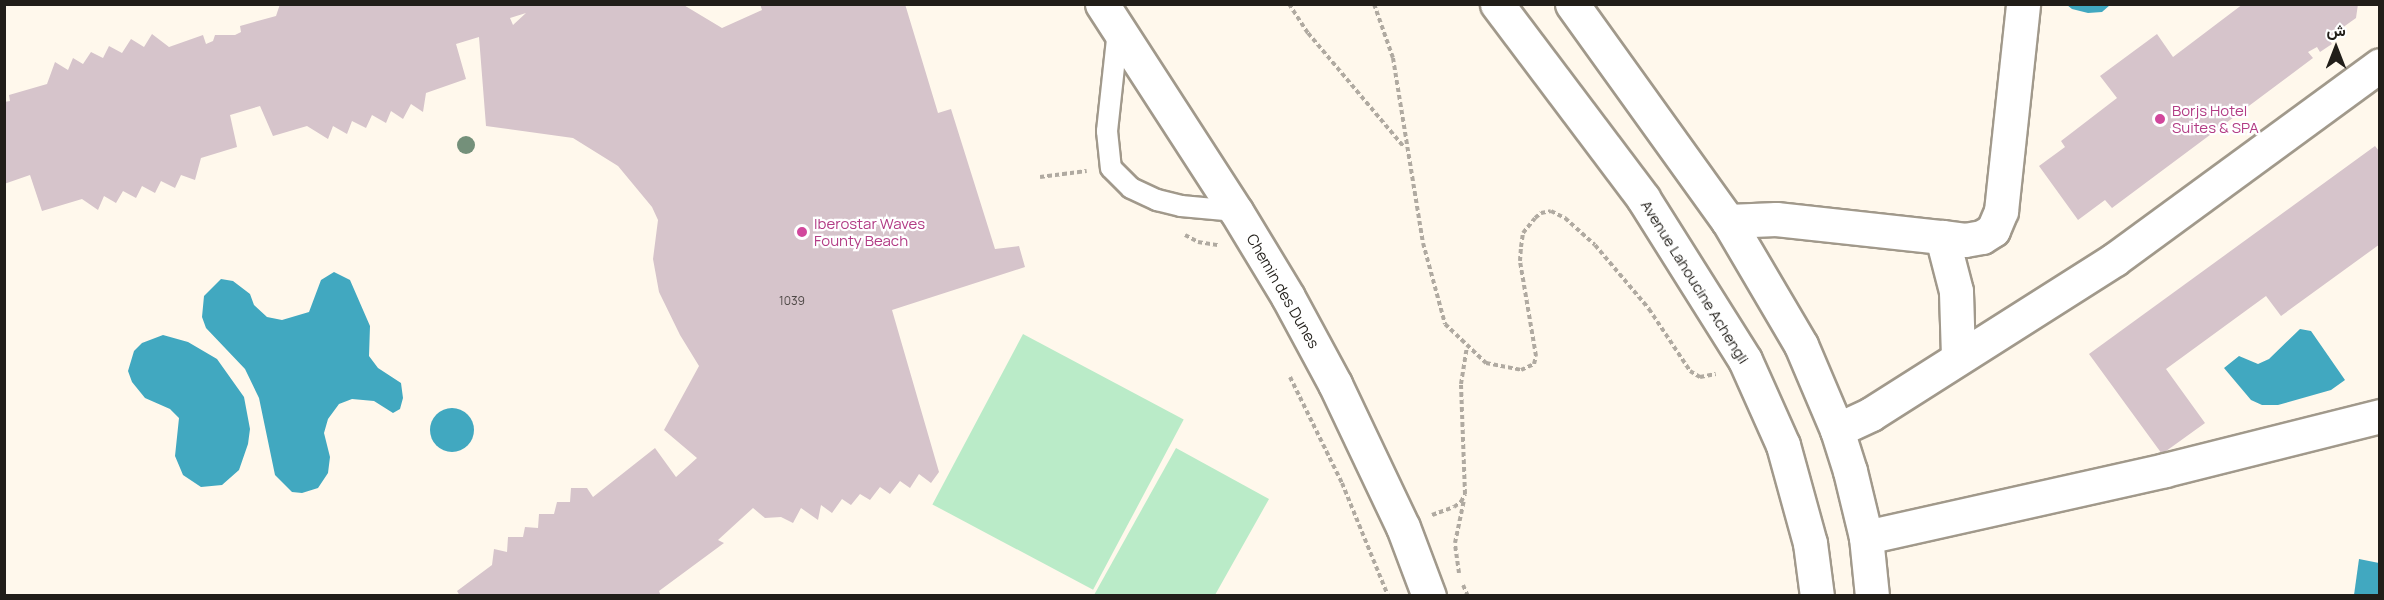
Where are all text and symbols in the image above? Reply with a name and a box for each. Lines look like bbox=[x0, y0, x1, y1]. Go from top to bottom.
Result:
north arrow bbox=[2306, 18, 2366, 78]
text: ش bbox=[2326, 19, 2346, 41]
place label: Borjs Hotel Suites & SPA bbox=[2172, 101, 2259, 136]
marker: Borjs Hotel Suites & SPA bbox=[2153, 112, 2167, 126]
street label: Avenue Lahoucine Achengli bbox=[1637, 197, 1753, 367]
place label: Iberostar Waves Founty Beach bbox=[814, 214, 925, 249]
marker: Iberostar Waves Founty Beach bbox=[795, 225, 809, 239]
street label: Chemin des Dunes bbox=[1243, 230, 1323, 352]
house number: 1039 bbox=[779, 294, 805, 308]

